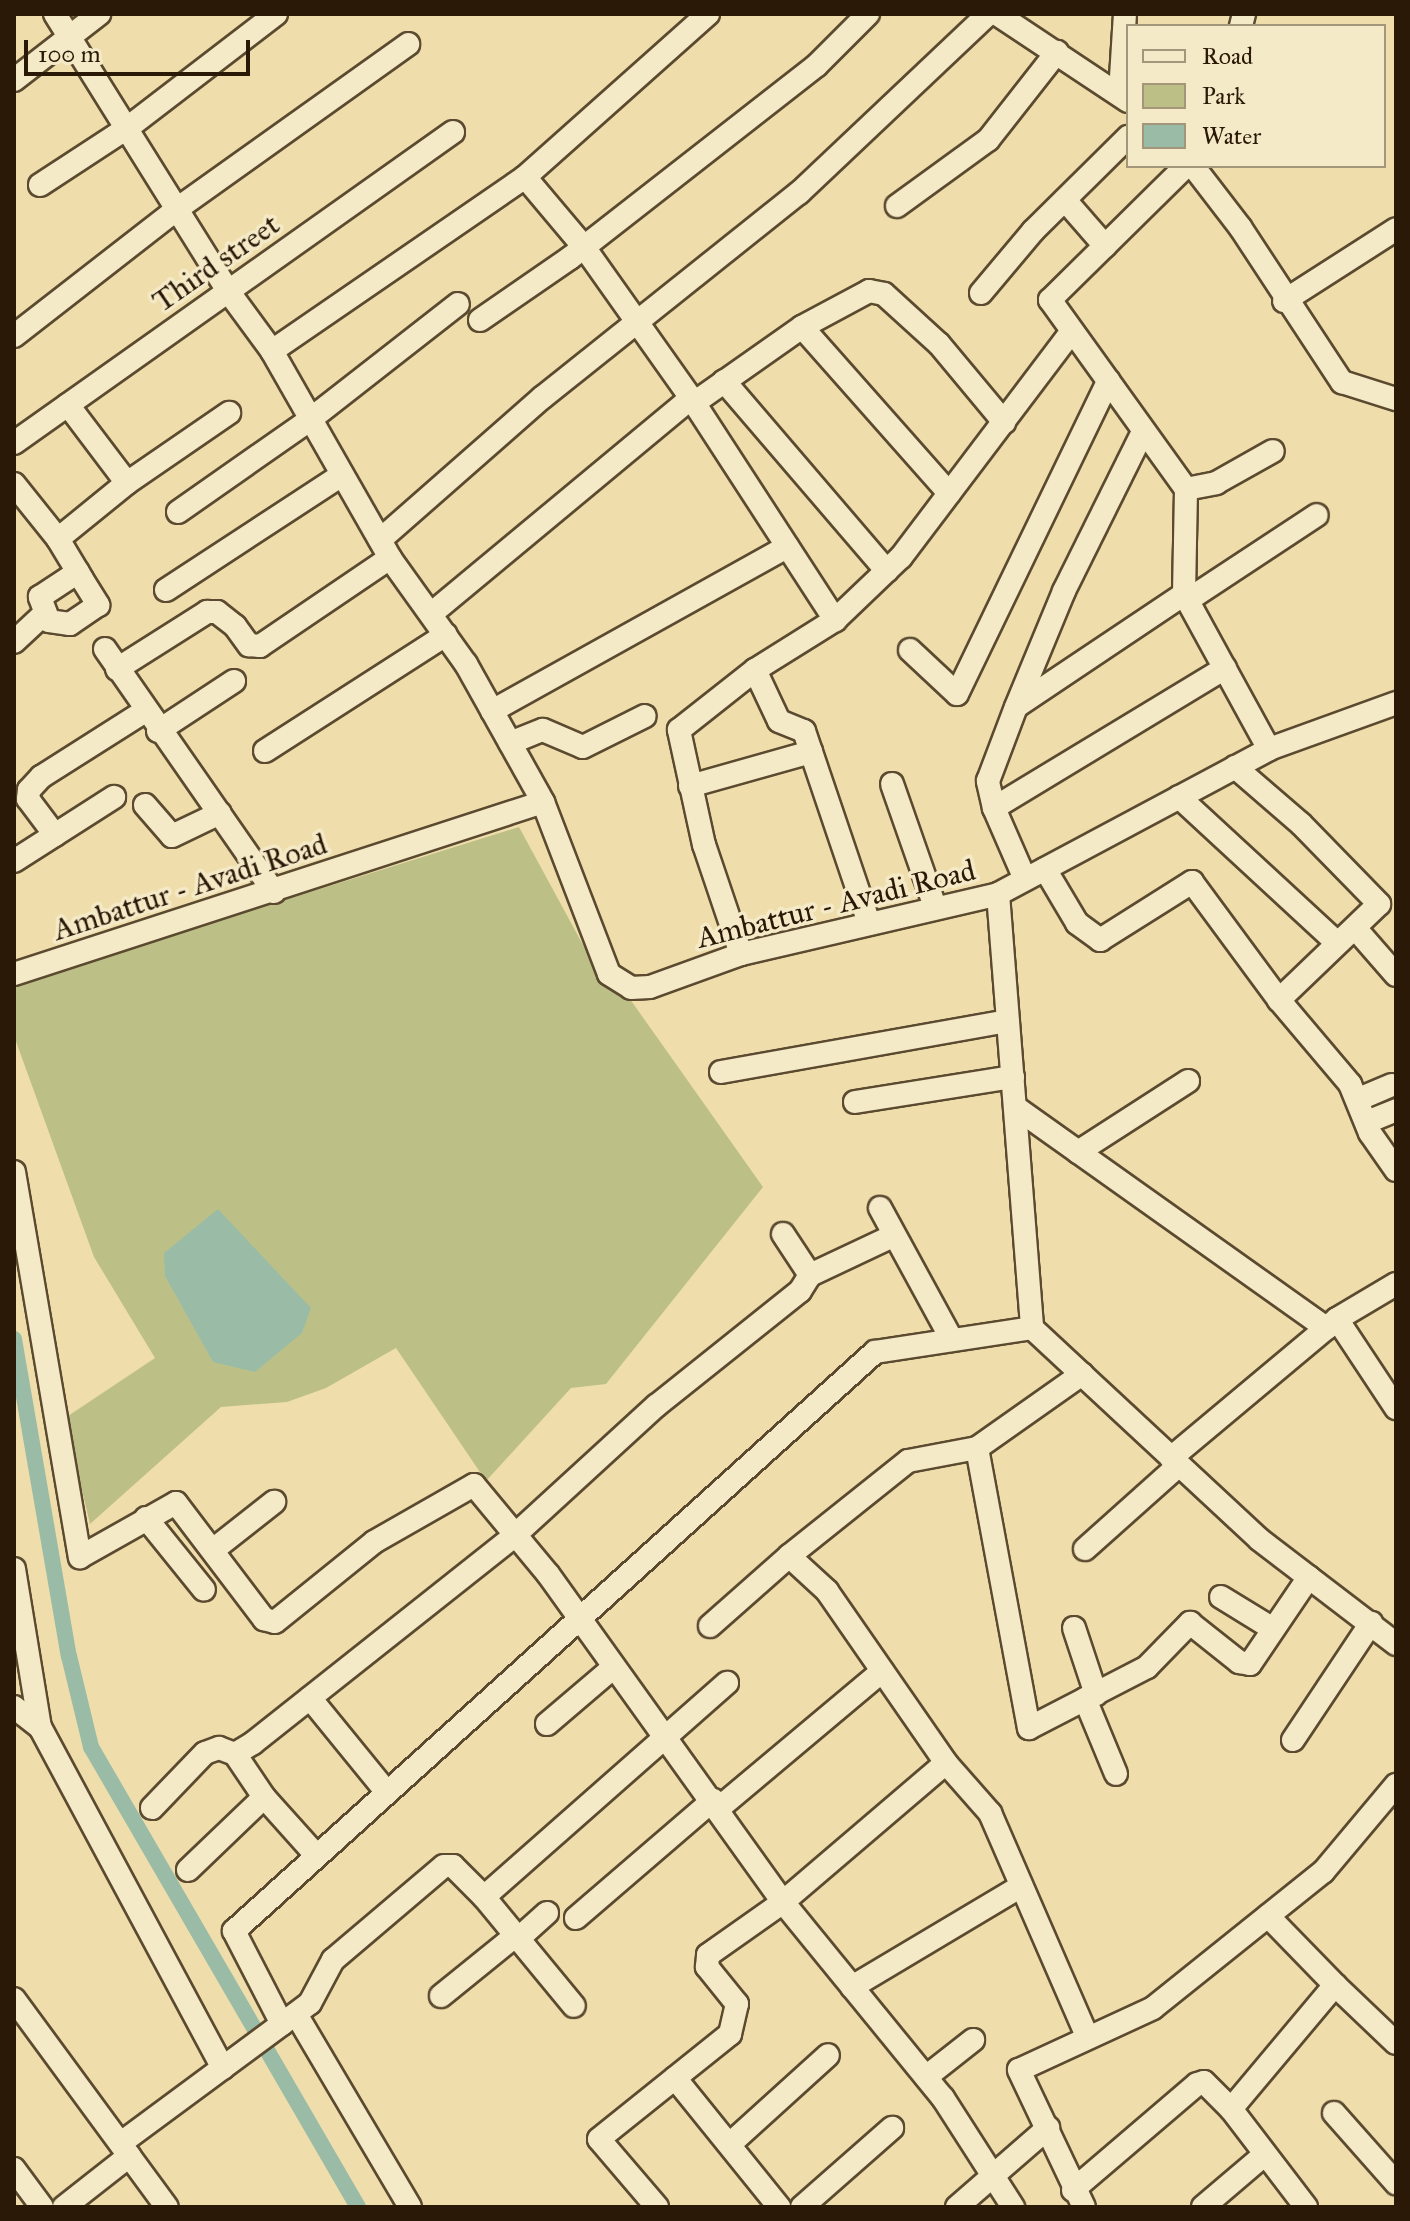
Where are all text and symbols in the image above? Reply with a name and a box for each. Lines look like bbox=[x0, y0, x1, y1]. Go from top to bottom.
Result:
scale bar bbox=[28, 24, 254, 74]
legend bbox=[1126, 24, 1386, 168]
text: 100 m bbox=[38, 39, 101, 69]
text: Road bbox=[1202, 41, 1253, 71]
text: Park bbox=[1202, 81, 1245, 111]
text: Water bbox=[1202, 121, 1261, 151]
street label: Third street bbox=[146, 206, 286, 320]
street label: Ambattur - Avadi Road bbox=[48, 826, 332, 948]
street label: Ambattur - Avadi Road bbox=[693, 852, 979, 956]

